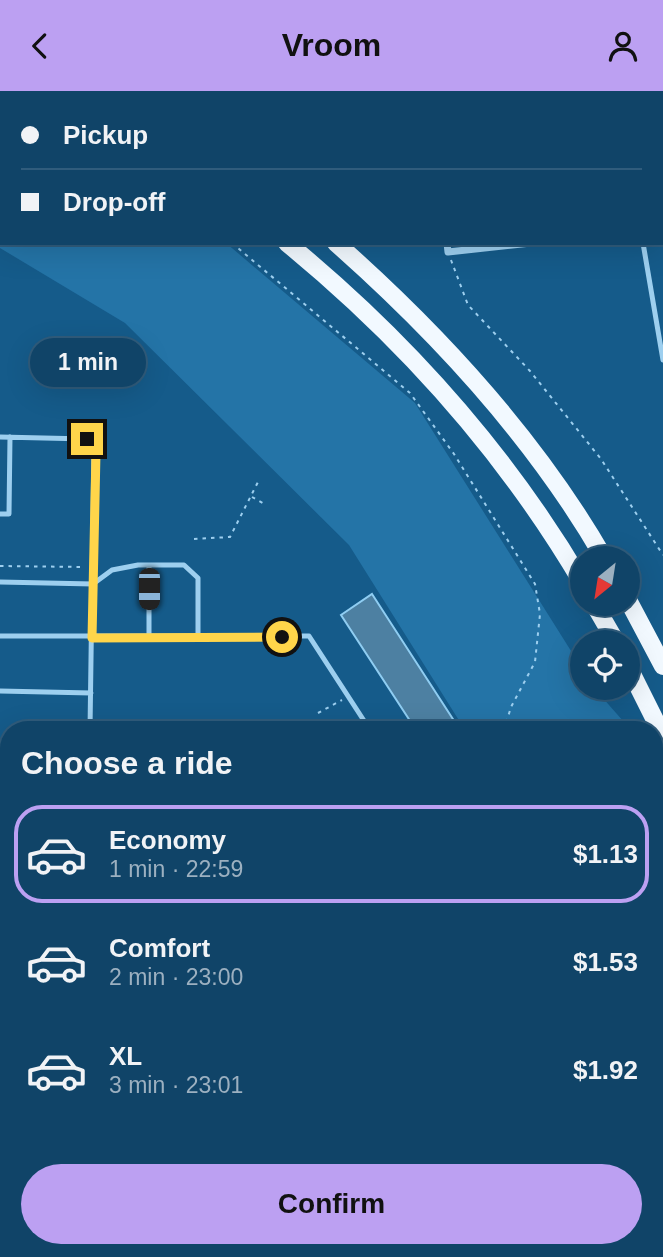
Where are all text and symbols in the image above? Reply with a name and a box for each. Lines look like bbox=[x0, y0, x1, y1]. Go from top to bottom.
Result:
icon: back bbox=[21, 27, 59, 65]
text: Vroom bbox=[282, 27, 381, 63]
icon: person bbox=[604, 27, 642, 65]
text: Pickup bbox=[63, 120, 148, 150]
text: Drop-off bbox=[63, 187, 166, 217]
callout: 1 min bbox=[29, 337, 145, 387]
text: 1 min bbox=[58, 349, 118, 375]
route end bbox=[71, 423, 103, 455]
north arrow bbox=[570, 546, 640, 616]
map controls bbox=[570, 546, 640, 700]
car bbox=[139, 568, 160, 610]
route start bbox=[266, 621, 298, 653]
button: locate bbox=[570, 630, 640, 700]
text: Choose a ride bbox=[21, 745, 233, 781]
icon: car bbox=[25, 823, 88, 886]
text: Economy bbox=[109, 825, 226, 855]
text: $1.13 bbox=[573, 839, 638, 869]
text: 1 min · 22:59 bbox=[109, 856, 243, 882]
icon: car bbox=[25, 931, 88, 994]
text: Comfort bbox=[109, 933, 210, 963]
text: $1.53 bbox=[573, 947, 638, 977]
text: 2 min · 23:00 bbox=[109, 964, 243, 990]
icon: car bbox=[25, 1039, 88, 1102]
text: XL bbox=[109, 1041, 142, 1071]
text: $1.92 bbox=[573, 1055, 638, 1085]
text: 3 min · 23:01 bbox=[109, 1072, 243, 1098]
button: Confirm bbox=[21, 1164, 642, 1244]

